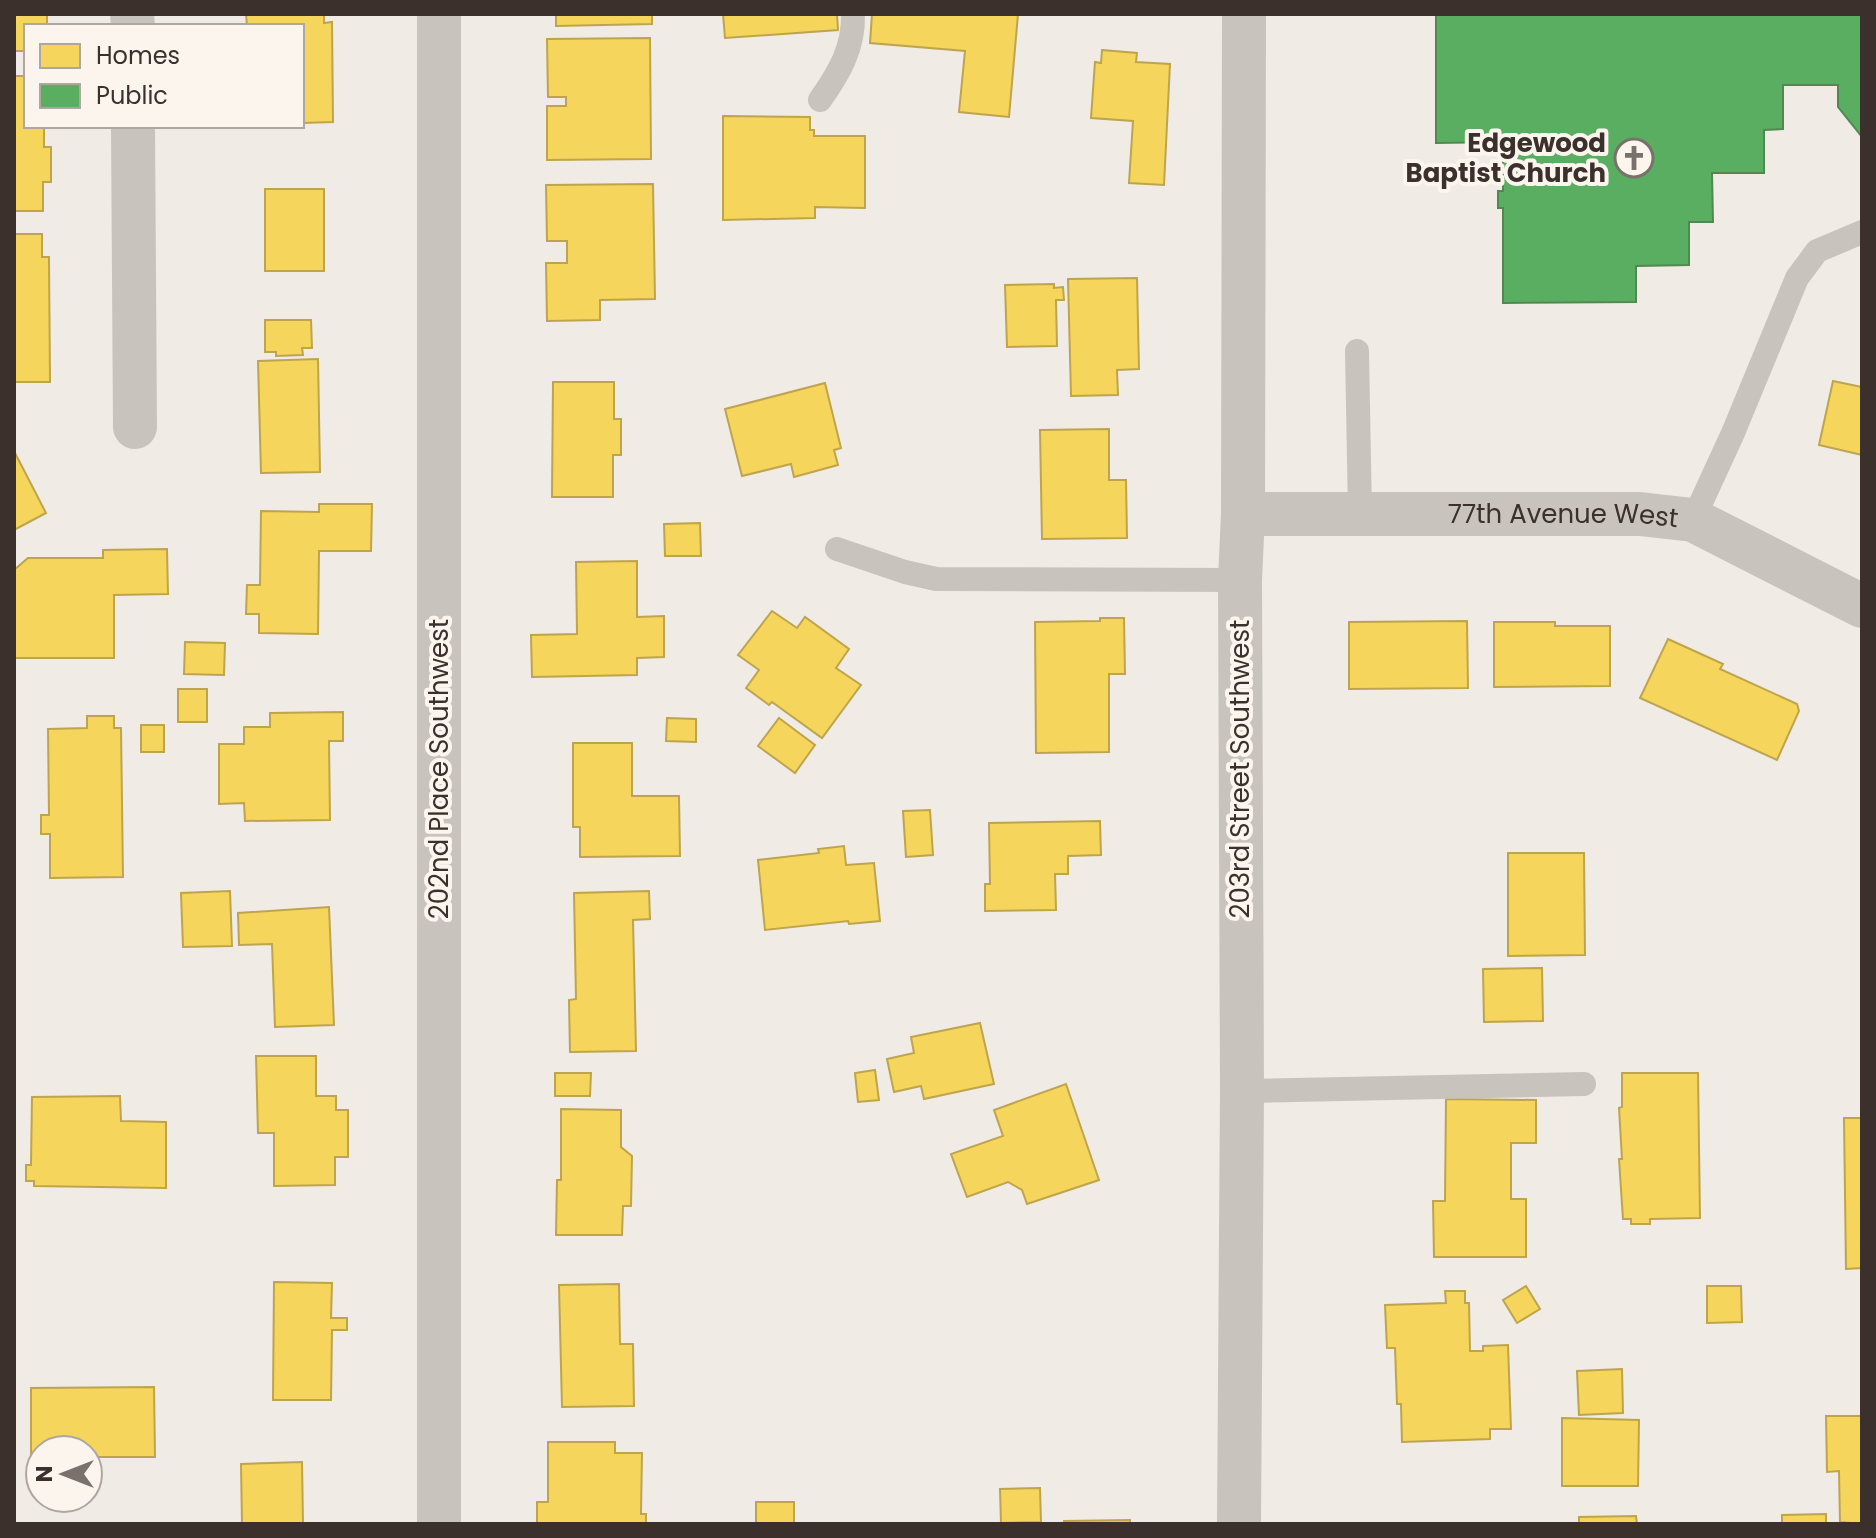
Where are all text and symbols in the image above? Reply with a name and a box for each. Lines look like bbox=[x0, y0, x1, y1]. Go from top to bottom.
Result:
legend bbox=[24, 24, 304, 128]
text: Homes bbox=[96, 39, 180, 72]
text: Public bbox=[96, 79, 168, 112]
place label: Edgewood Baptist Church bbox=[1406, 125, 1606, 191]
church icon: Edgewood Baptist Church bbox=[1613, 137, 1655, 179]
street label: 77th Avenue West bbox=[1448, 496, 1680, 536]
street label: 202nd Place Southwest bbox=[421, 619, 457, 919]
street label: 203rd Street Southwest bbox=[1222, 619, 1258, 919]
north arrow bbox=[24, 1434, 104, 1514]
text: N bbox=[29, 1466, 60, 1482]

